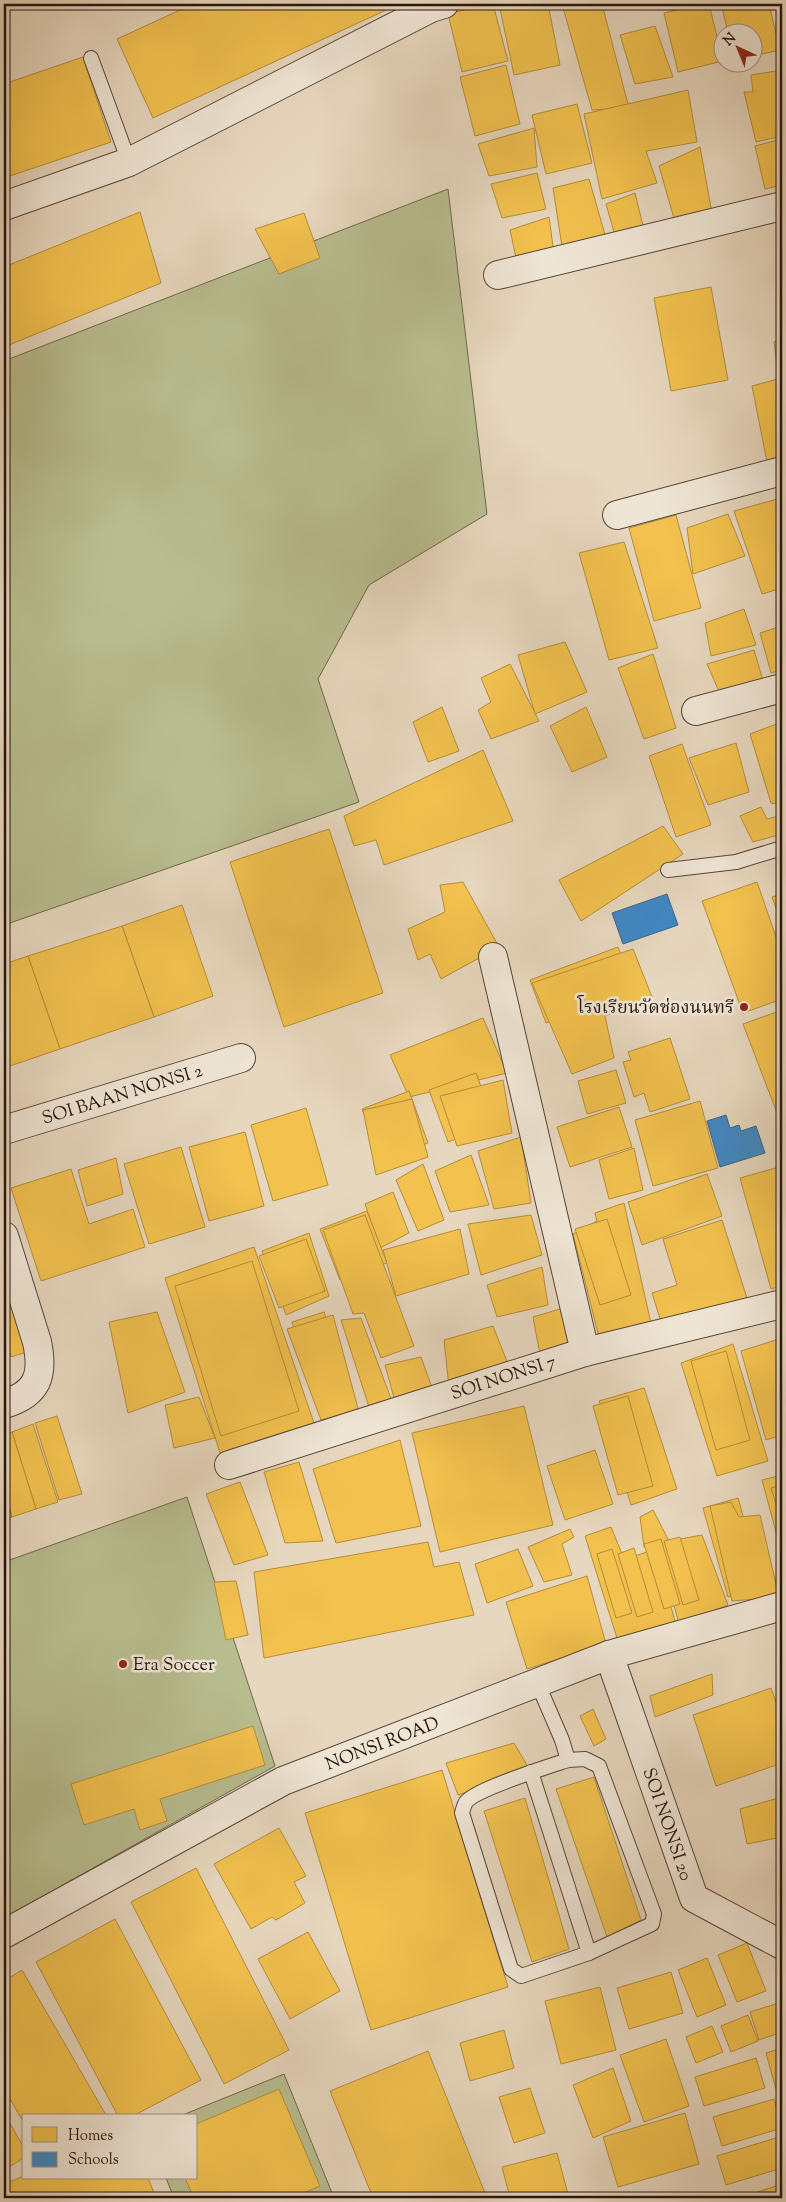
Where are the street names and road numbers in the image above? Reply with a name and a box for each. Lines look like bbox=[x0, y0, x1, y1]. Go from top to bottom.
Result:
street label: SOI BAAN NONSI 2 bbox=[39, 1059, 207, 1133]
street label: SOI NONSI 7 bbox=[448, 1350, 560, 1408]
street label: NONSI ROAD bbox=[322, 1711, 443, 1779]
street label: SOI NONSI 20 bbox=[635, 1765, 698, 1885]

